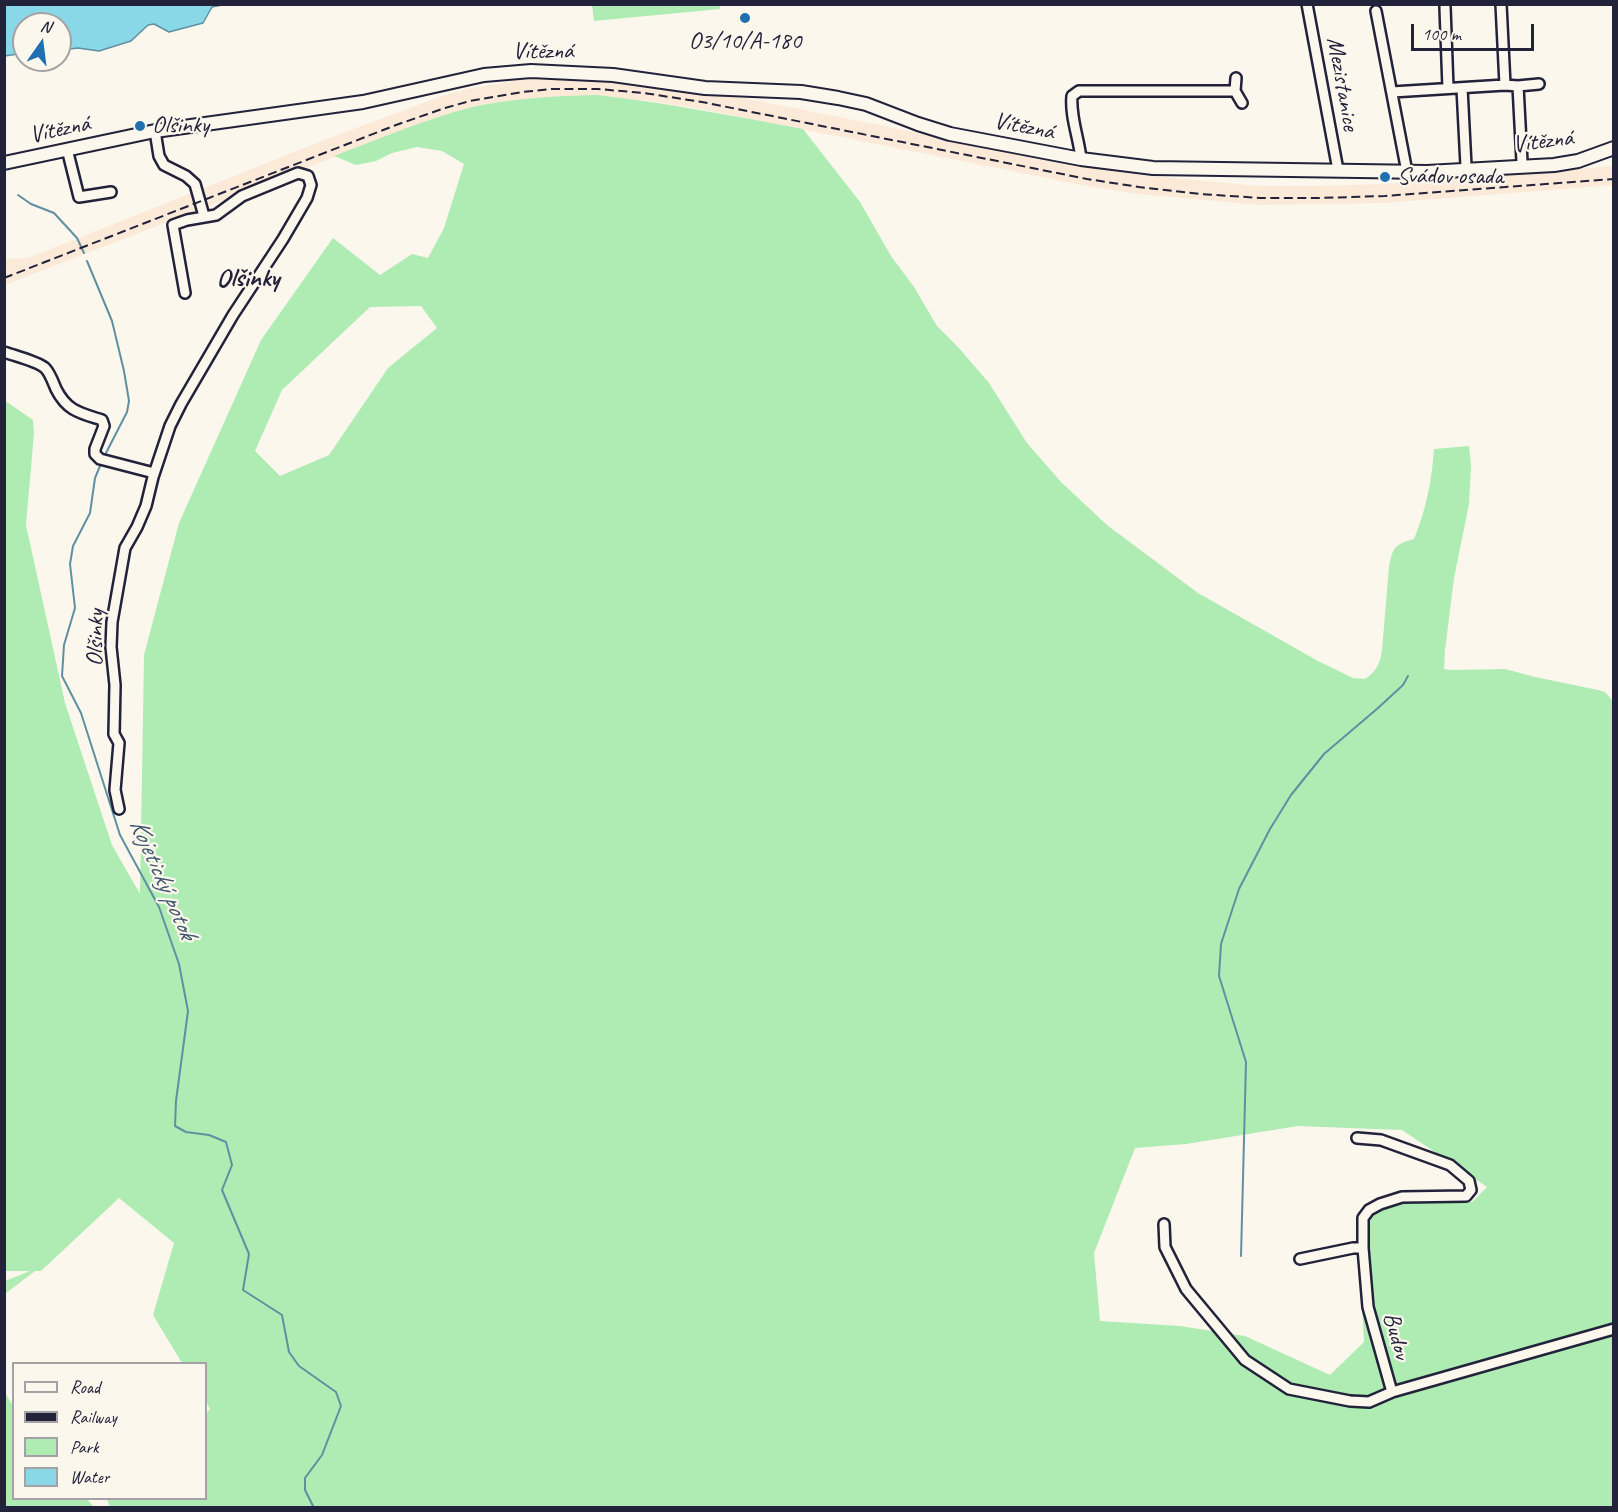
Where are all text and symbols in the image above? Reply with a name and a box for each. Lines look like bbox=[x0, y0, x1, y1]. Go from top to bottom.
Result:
marker: O3/10/A-180 bbox=[738, 11, 752, 25]
north arrow bbox=[12, 12, 72, 72]
scale bar bbox=[1414, 12, 1537, 50]
text: N bbox=[39, 16, 53, 37]
text: 100 m bbox=[1422, 23, 1461, 45]
place label: O3/10/A-180 bbox=[689, 28, 801, 56]
street label: Mezistanice bbox=[1320, 35, 1364, 133]
street label: Vítězná bbox=[513, 38, 573, 66]
street label: Vítězná bbox=[991, 107, 1057, 147]
street label: Vítězná bbox=[27, 110, 93, 150]
place label: Olšinky bbox=[152, 112, 209, 140]
marker: Olšinky bbox=[133, 119, 147, 133]
street label: Vítězná bbox=[1511, 124, 1575, 160]
place label: Svádov osada bbox=[1397, 163, 1503, 191]
marker: Svádov osada bbox=[1378, 170, 1392, 184]
district label: Olšinky bbox=[217, 263, 279, 295]
street label: Olšinky bbox=[81, 609, 111, 667]
water label: Kojetický potok bbox=[122, 814, 202, 944]
street label: Budov bbox=[1376, 1309, 1416, 1363]
legend bbox=[12, 1362, 207, 1500]
text: Road bbox=[70, 1376, 100, 1398]
text: Railway bbox=[70, 1406, 117, 1428]
text: Park bbox=[70, 1436, 99, 1458]
text: Water bbox=[70, 1466, 109, 1488]

